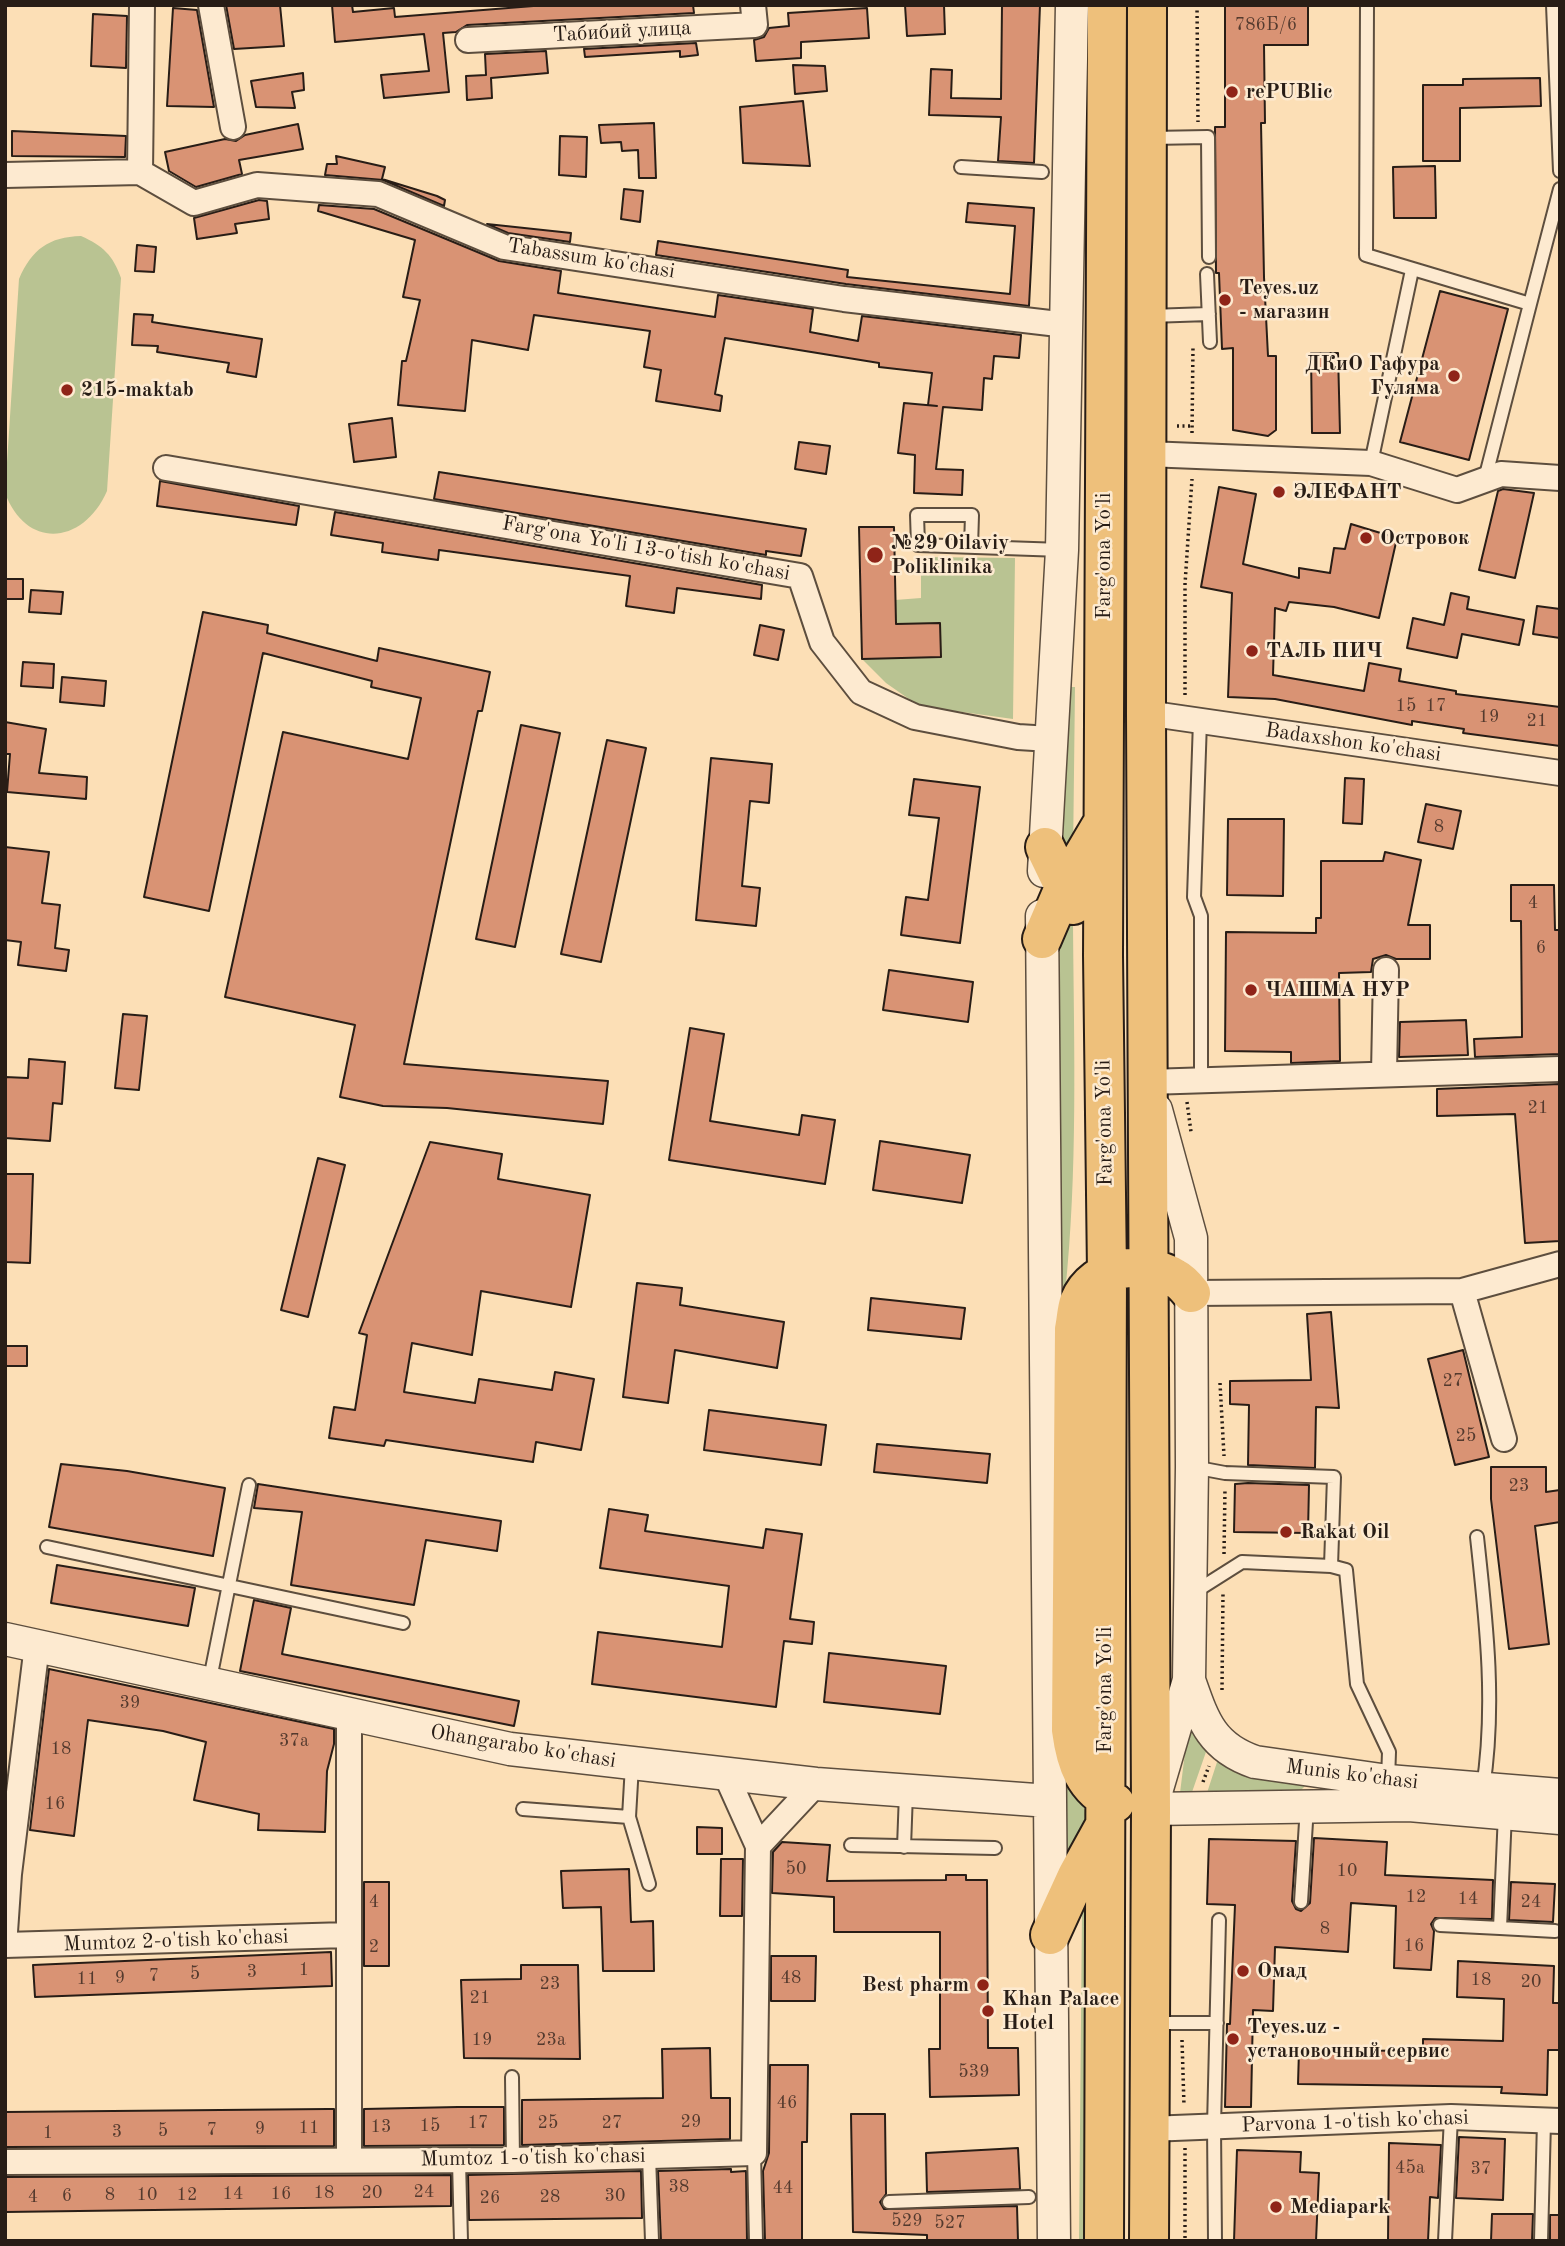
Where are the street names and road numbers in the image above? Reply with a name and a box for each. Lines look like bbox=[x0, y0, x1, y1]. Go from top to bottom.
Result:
street label: Табибий улица bbox=[552, 16, 692, 48]
street label: Tabassum ko'chasi bbox=[505, 233, 677, 285]
street label: Farg'ona Yo'li bbox=[1091, 493, 1117, 619]
street label: Farg'ona Yo'li 13-o'tish ko'chasi bbox=[500, 511, 792, 587]
street label: Badaxshon ko'chasi bbox=[1263, 718, 1443, 768]
street label: Farg'ona Yo'li bbox=[1091, 1059, 1119, 1187]
street label: Farg'ona Yo'li bbox=[1092, 1627, 1118, 1753]
street label: Ohangarabo ko'chasi bbox=[428, 1720, 618, 1774]
street label: Munis ko'chasi bbox=[1284, 1754, 1420, 1796]
street label: Mumtoz 2-o'tish ko'chasi bbox=[63, 1924, 289, 1958]
street label: Parvona 1-o'tish ko'chasi bbox=[1241, 2105, 1469, 2139]
street label: Mumtoz 1-o'tish ko'chasi bbox=[420, 2143, 646, 2173]

